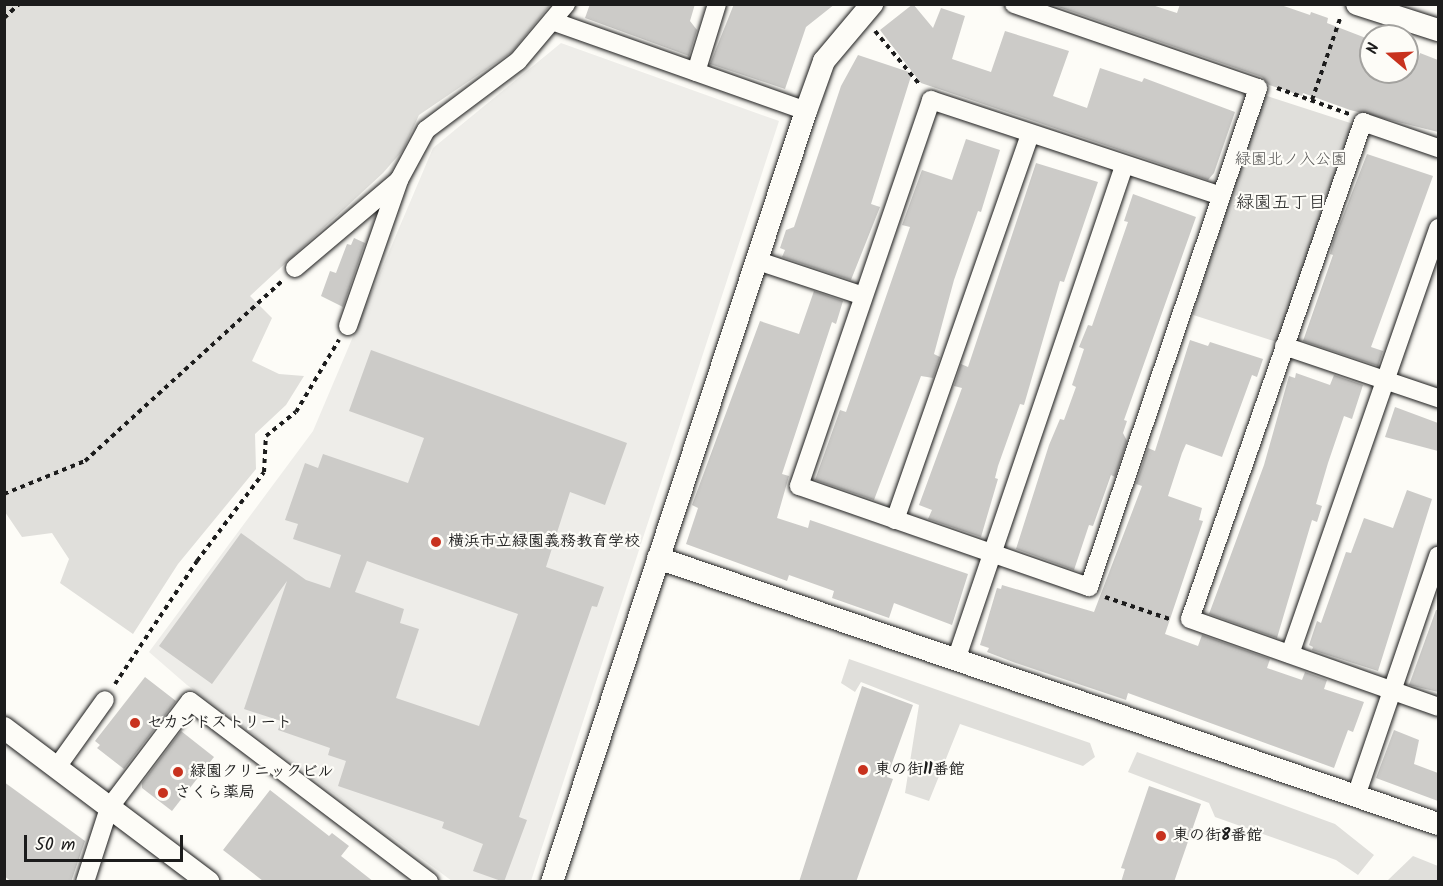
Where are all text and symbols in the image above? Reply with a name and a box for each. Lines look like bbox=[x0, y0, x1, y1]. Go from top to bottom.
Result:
north arrow bbox=[1359, 24, 1419, 84]
text: N bbox=[1360, 40, 1387, 57]
park label: 緑園北ノ入公園 bbox=[1235, 150, 1347, 170]
district label: 緑園五丁目 bbox=[1236, 193, 1326, 215]
place label: 横浜市立緑園義務教育学校 bbox=[448, 532, 640, 552]
marker: 横浜市立緑園義務教育学校 bbox=[429, 535, 443, 549]
place label: セカンドストリート bbox=[147, 713, 291, 733]
marker: セカンドストリート bbox=[128, 716, 142, 730]
place label: 東の街11番館 bbox=[875, 760, 965, 780]
place label: 緑園クリニックビル bbox=[190, 762, 334, 782]
marker: 東の街11番館 bbox=[856, 763, 870, 777]
marker: 緑園クリニックビル bbox=[171, 765, 185, 779]
place label: さくら薬局 bbox=[175, 783, 255, 803]
marker: さくら薬局 bbox=[156, 786, 170, 800]
scale bar bbox=[27, 823, 186, 861]
place label: 東の街8番館 bbox=[1173, 826, 1262, 846]
marker: 東の街8番館 bbox=[1154, 829, 1168, 843]
text: 50 m bbox=[35, 831, 75, 860]

